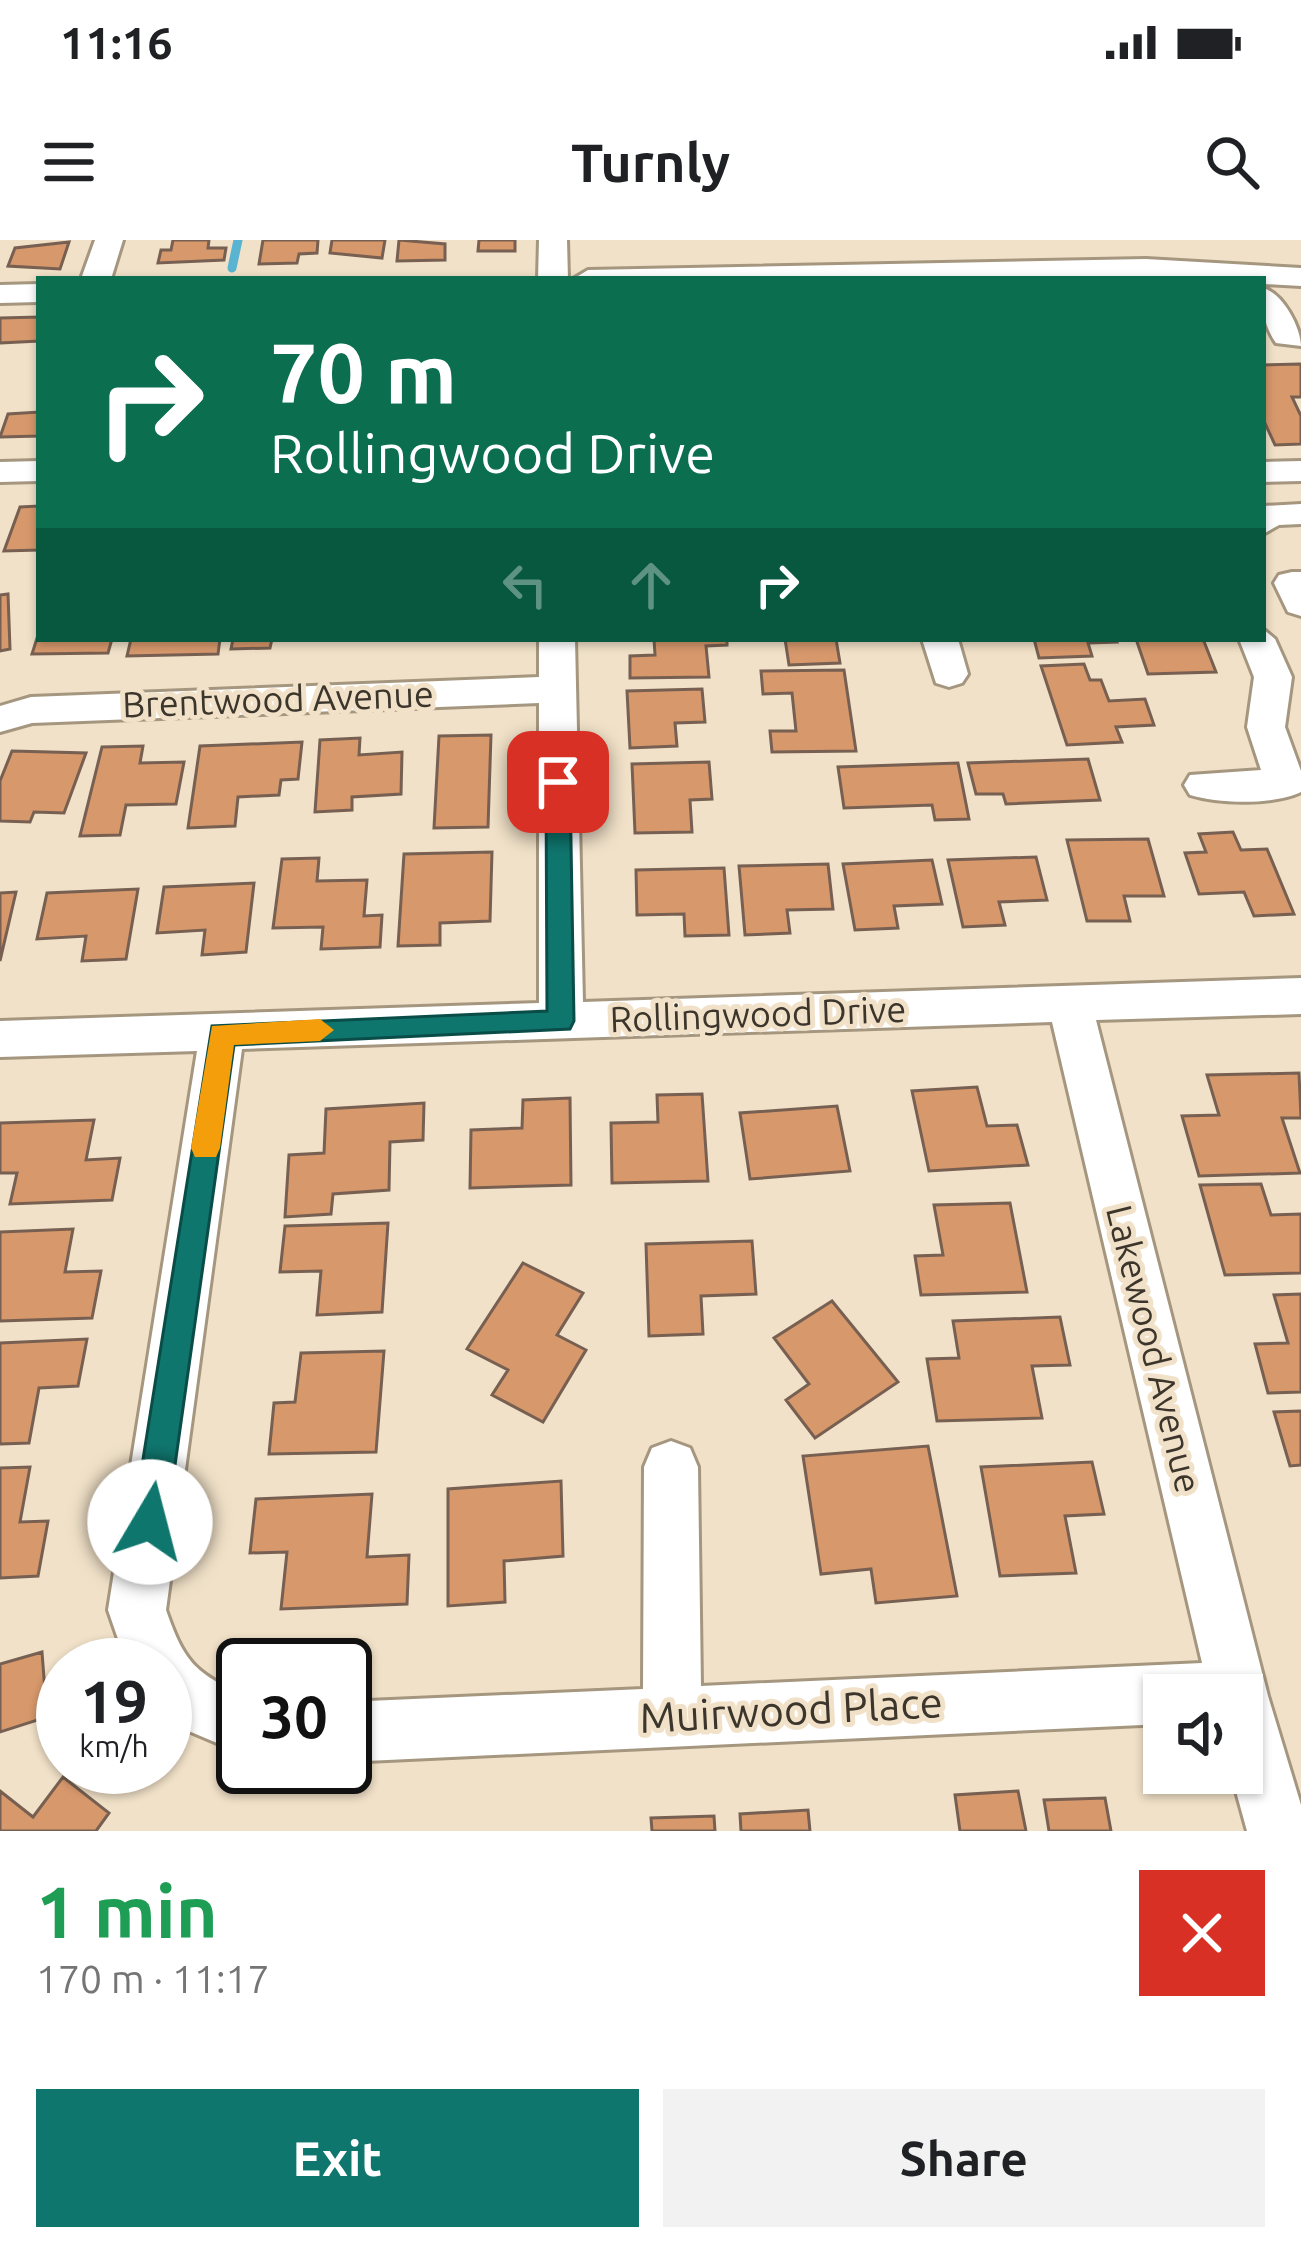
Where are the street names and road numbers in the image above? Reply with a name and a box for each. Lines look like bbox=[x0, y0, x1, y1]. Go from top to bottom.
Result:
street label: Brentwood Avenue bbox=[122, 673, 434, 724]
street label: Rollingwood Drive bbox=[609, 988, 907, 1039]
street label: Lakewood Avenue bbox=[1099, 1201, 1210, 1497]
street label: Muirwood Place bbox=[638, 1678, 944, 1741]

